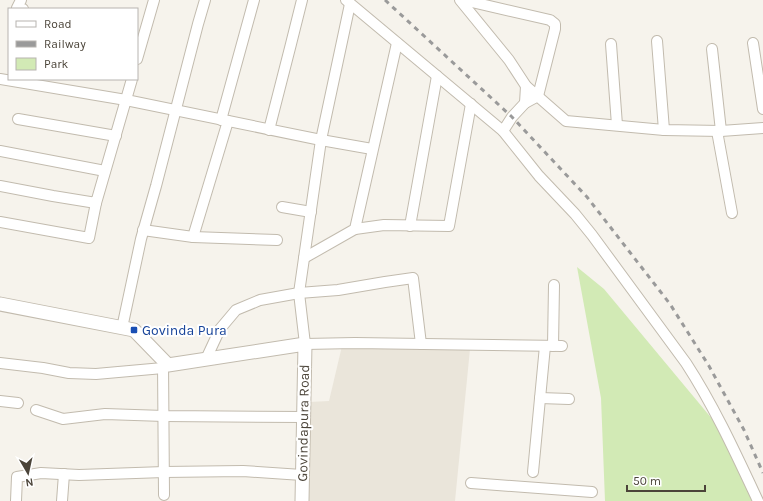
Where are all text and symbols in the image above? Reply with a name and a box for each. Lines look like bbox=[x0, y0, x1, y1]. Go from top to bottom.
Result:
legend bbox=[8, 8, 138, 80]
text: Road bbox=[44, 17, 72, 31]
text: Railway bbox=[44, 37, 86, 51]
text: Park bbox=[44, 57, 69, 71]
place label: Govinda Pura bbox=[142, 322, 227, 339]
marker: Govinda Pura bbox=[129, 325, 139, 335]
street label: Govindapura Road bbox=[294, 364, 313, 482]
north arrow bbox=[8, 453, 48, 493]
scale bar bbox=[627, 467, 705, 493]
text: 50 m bbox=[633, 474, 661, 488]
text: N bbox=[25, 475, 34, 489]

